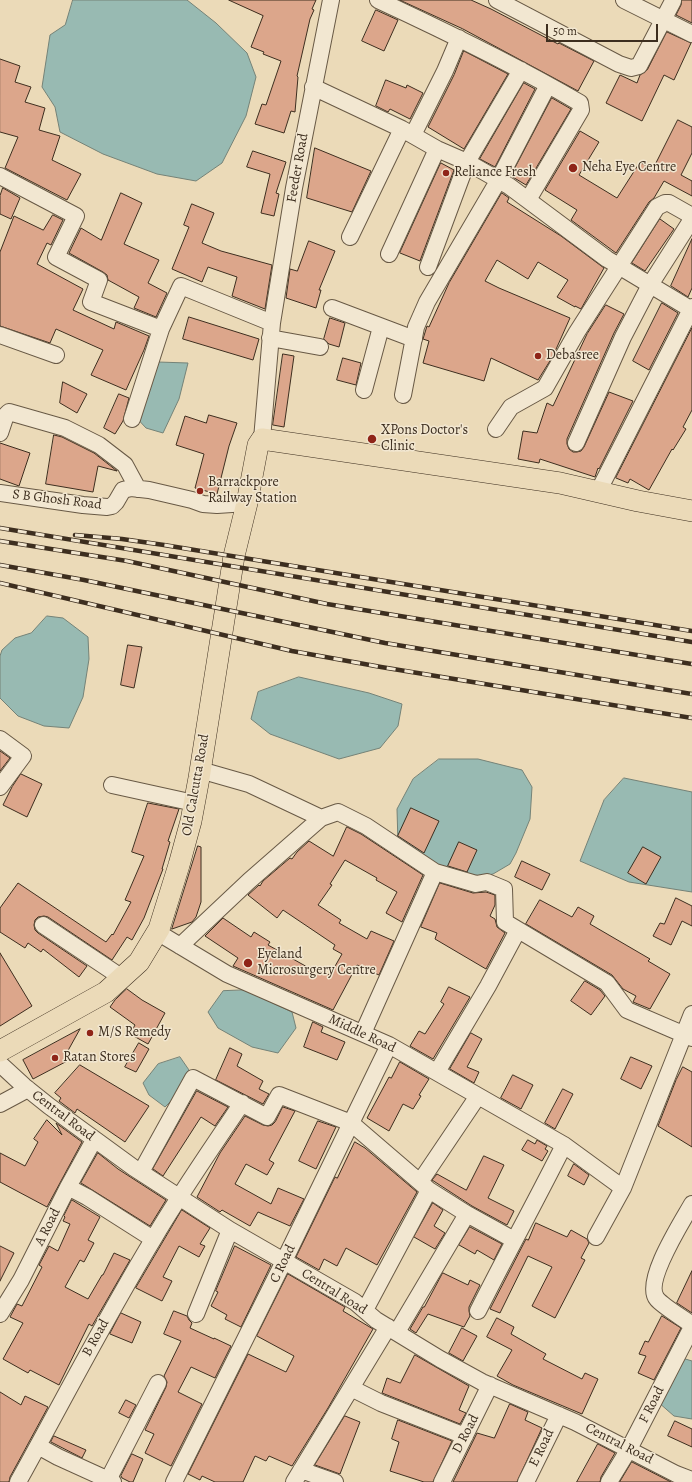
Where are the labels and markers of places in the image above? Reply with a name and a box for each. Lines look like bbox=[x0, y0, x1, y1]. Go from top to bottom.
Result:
place label: Neha Eye Centre bbox=[582, 160, 676, 176]
marker: Neha Eye Centre bbox=[567, 162, 579, 174]
place label: Reliance Fresh bbox=[454, 165, 536, 181]
marker: Reliance Fresh bbox=[441, 168, 451, 178]
place label: Debasree bbox=[546, 348, 599, 364]
marker: Debasree bbox=[533, 351, 543, 361]
place label: XPons Doctor's Clinic bbox=[381, 423, 468, 456]
marker: XPons Doctor's Clinic bbox=[366, 433, 378, 445]
place label: Barrackpore Railway Station bbox=[208, 475, 297, 508]
marker: Barrackpore Railway Station bbox=[195, 486, 205, 496]
place label: Eyeland Microsurgery Centre bbox=[257, 947, 376, 980]
marker: Eyeland Microsurgery Centre bbox=[242, 957, 254, 969]
place label: M/S Remedy bbox=[98, 1025, 171, 1041]
marker: M/S Remedy bbox=[85, 1028, 95, 1038]
place label: Ratan Stores bbox=[63, 1050, 136, 1066]
marker: Ratan Stores bbox=[50, 1053, 60, 1063]

